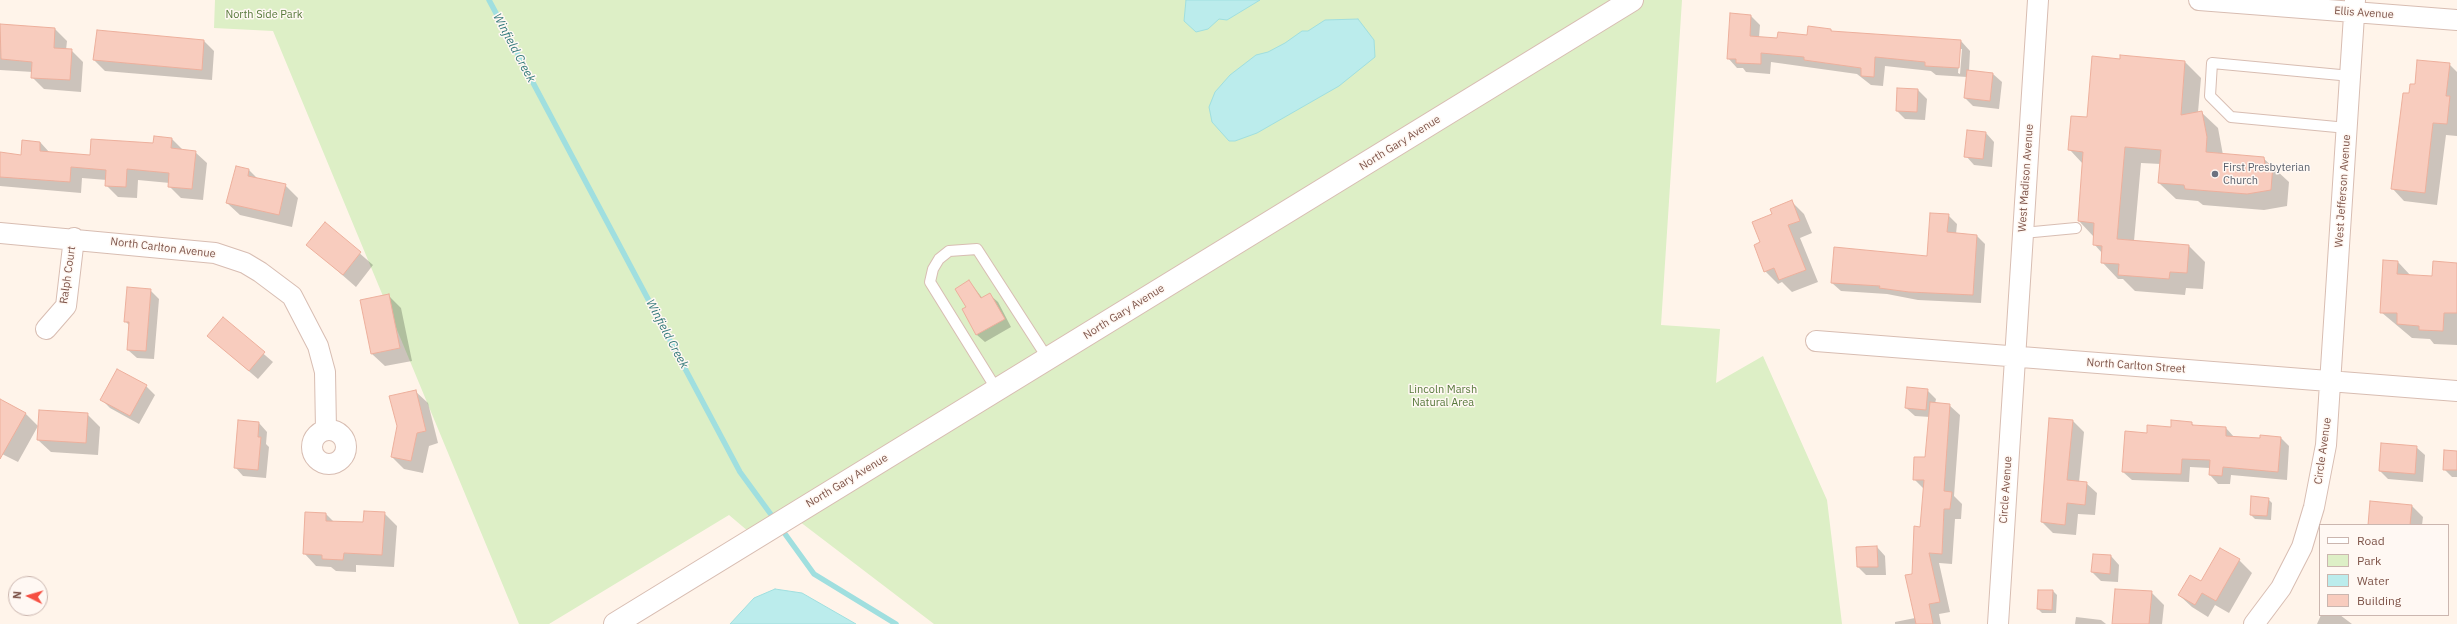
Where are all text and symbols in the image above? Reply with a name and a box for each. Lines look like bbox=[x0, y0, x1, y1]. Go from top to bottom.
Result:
street label: Ellis Avenue bbox=[2334, 4, 2394, 22]
park label: North Side Park bbox=[225, 8, 303, 22]
water label: Winfield Creek bbox=[490, 11, 538, 85]
street label: North Gary Avenue bbox=[1357, 113, 1443, 173]
street label: West Madison Avenue bbox=[2016, 123, 2036, 233]
street label: West Jefferson Avenue bbox=[2332, 134, 2354, 248]
place label: First Presbyterian Church bbox=[2223, 161, 2310, 187]
marker: First Presbyterian Church bbox=[2210, 169, 2220, 179]
street label: North Carlton Avenue bbox=[110, 235, 216, 261]
street label: Ralph Court bbox=[57, 245, 79, 305]
street label: North Gary Avenue bbox=[1081, 282, 1167, 342]
water label: Winfield Creek bbox=[643, 297, 691, 371]
street label: North Carlton Street bbox=[2086, 356, 2186, 376]
park label: Lincoln Marsh Natural Area bbox=[1409, 383, 1477, 409]
street label: Circle Avenue bbox=[2312, 417, 2334, 485]
street label: North Gary Avenue bbox=[804, 451, 890, 511]
street label: Circle Avenue bbox=[1997, 456, 2015, 524]
legend bbox=[2319, 524, 2449, 616]
text: Road bbox=[2357, 533, 2385, 548]
text: Park bbox=[2357, 553, 2381, 568]
text: Water bbox=[2357, 573, 2389, 588]
north arrow bbox=[8, 576, 48, 616]
text: N bbox=[10, 590, 24, 600]
text: Building bbox=[2357, 593, 2401, 608]

